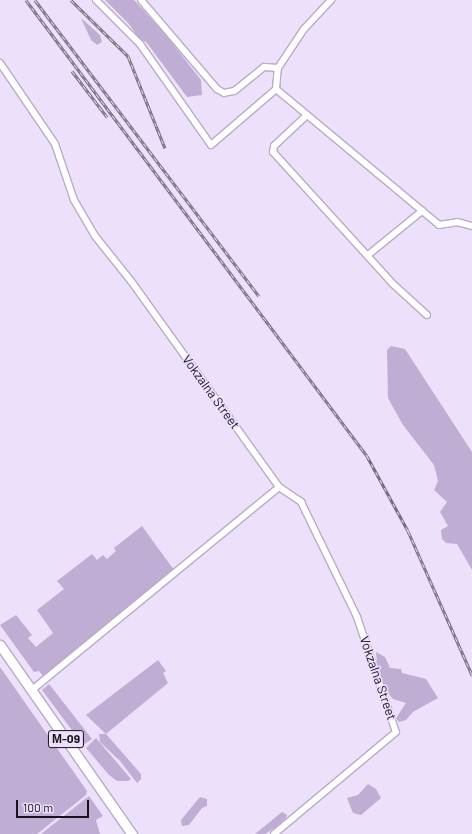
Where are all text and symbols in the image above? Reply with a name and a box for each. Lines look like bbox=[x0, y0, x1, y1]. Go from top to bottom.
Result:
street label: Vokzalna Street bbox=[179, 352, 243, 432]
street label: Vokzalna Street bbox=[356, 634, 400, 722]
road number: М-09 bbox=[47, 729, 85, 749]
scale bar bbox=[18, 792, 91, 818]
text: 100 m bbox=[23, 800, 53, 814]

